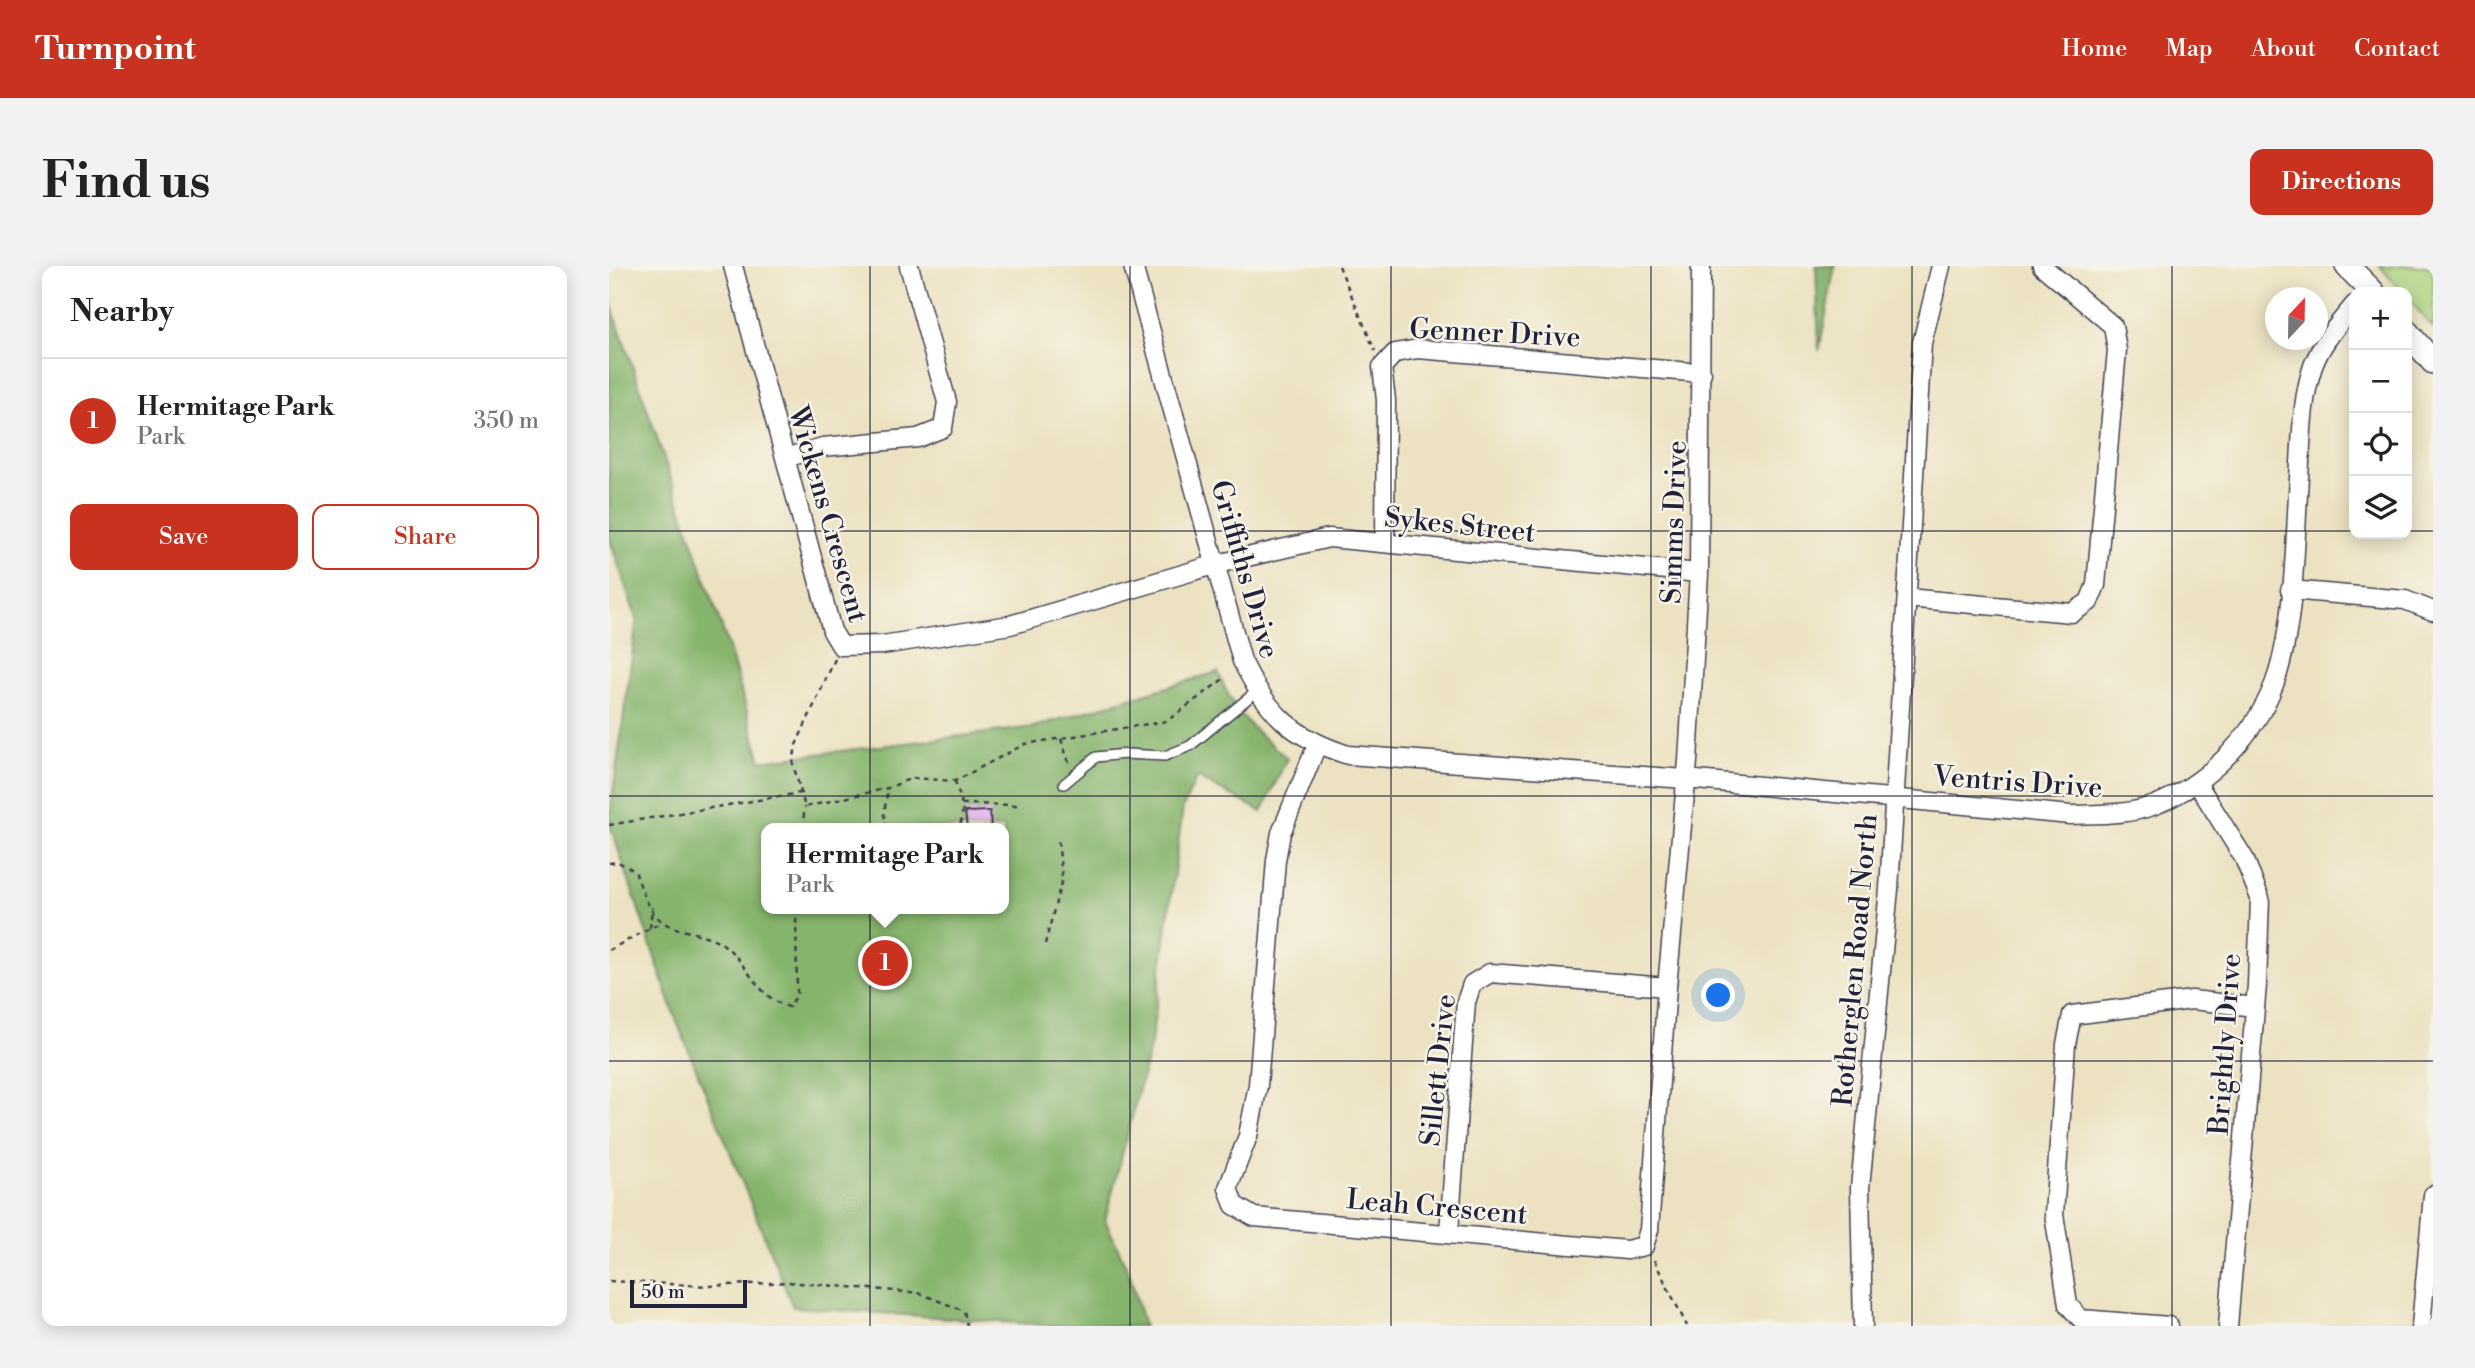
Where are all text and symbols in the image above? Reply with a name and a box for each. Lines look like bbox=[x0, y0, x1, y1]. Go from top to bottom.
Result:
text: Turnpoint bbox=[35, 29, 196, 70]
text: Home bbox=[2062, 34, 2127, 64]
text: Map bbox=[2165, 34, 2213, 64]
text: About bbox=[2251, 34, 2316, 64]
text: Contact bbox=[2354, 34, 2440, 64]
button: Directions bbox=[2250, 149, 2433, 215]
text: Find us bbox=[42, 152, 211, 213]
north arrow bbox=[2265, 287, 2328, 350]
map controls bbox=[2349, 287, 2412, 539]
button: + bbox=[2349, 287, 2412, 350]
text: Nearby bbox=[70, 293, 174, 331]
street label: Genner Drive bbox=[1408, 312, 1581, 355]
button: − bbox=[2349, 350, 2412, 413]
text: Hermitage Park bbox=[137, 391, 335, 423]
street label: Wickens Crescent bbox=[780, 401, 875, 627]
text: 1 bbox=[87, 407, 99, 435]
text: 350 m bbox=[473, 407, 539, 435]
button: locate bbox=[2349, 413, 2412, 476]
text: Park bbox=[137, 423, 185, 451]
street label: Simms Drive bbox=[1654, 440, 1695, 604]
street label: Griffiths Drive bbox=[1202, 476, 1287, 662]
button: layers bbox=[2349, 476, 2412, 539]
street label: Sykes Street bbox=[1383, 500, 1537, 551]
button: Save bbox=[70, 504, 298, 570]
button: Share bbox=[312, 504, 539, 570]
street label: Ventris Drive bbox=[1931, 759, 2104, 806]
street label: Rotherglen Road North bbox=[1825, 812, 1886, 1108]
popup bbox=[761, 823, 1009, 914]
text: Hermitage Park bbox=[786, 839, 984, 871]
text: Park bbox=[786, 871, 834, 899]
pin: 1 bbox=[862, 937, 908, 989]
street label: Brightly Drive bbox=[2202, 952, 2249, 1137]
your location bbox=[1701, 978, 1735, 1012]
street label: Sillett Drive bbox=[1413, 992, 1464, 1148]
street label: Leah Crescent bbox=[1345, 1182, 1529, 1233]
scale bar bbox=[630, 1277, 747, 1309]
text: 50 m bbox=[641, 1280, 685, 1304]

